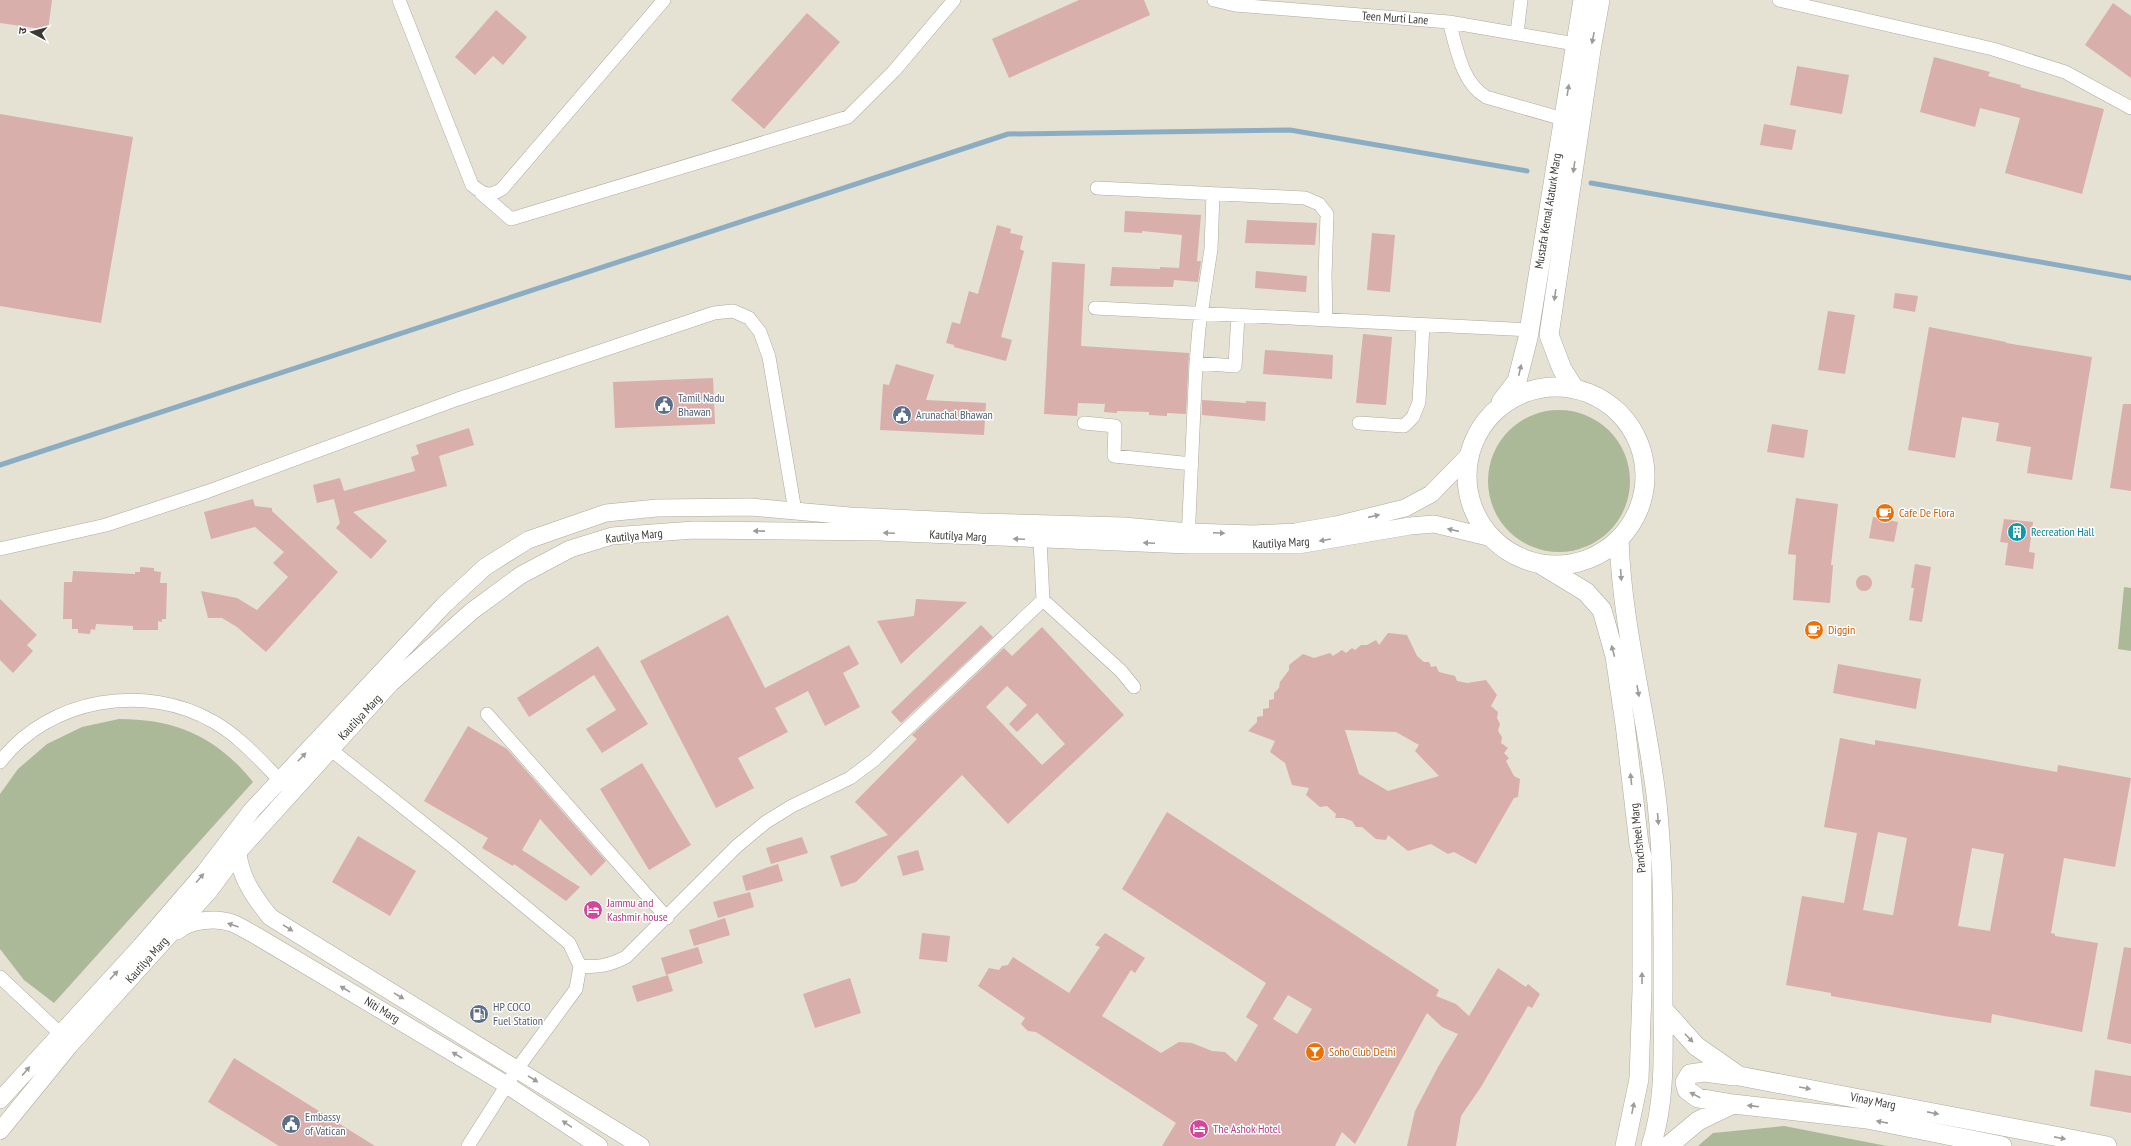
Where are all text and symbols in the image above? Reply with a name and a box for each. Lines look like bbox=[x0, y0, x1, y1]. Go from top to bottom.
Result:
street label: Teen Murti Lane bbox=[1361, 8, 1429, 27]
north arrow bbox=[12, 12, 52, 52]
text: उ bbox=[15, 26, 29, 35]
one-way arrow bbox=[1590, 32, 1596, 44]
one-way arrow bbox=[1565, 84, 1571, 97]
street label: Mustafa Kemal Ataturk Marg bbox=[1531, 152, 1564, 270]
one-way arrow bbox=[1571, 161, 1577, 173]
one-way arrow bbox=[1552, 289, 1558, 302]
one-way arrow bbox=[1517, 364, 1523, 376]
place label: Tamil Nadu Bhawan bbox=[678, 390, 725, 419]
public building icon: Tamil Nadu Bhawan bbox=[653, 394, 675, 416]
public building icon: Arunachal Bhawan bbox=[891, 404, 913, 426]
place label: Arunachal Bhawan bbox=[916, 407, 993, 422]
cafe icon: Cafe De Flora bbox=[1874, 502, 1896, 524]
place label: Cafe De Flora bbox=[1899, 505, 1955, 520]
one-way arrow bbox=[1368, 512, 1381, 518]
building icon: Recreation Hall bbox=[2006, 521, 2028, 543]
place label: Recreation Hall bbox=[2031, 524, 2094, 539]
street label: Kautilya Marg bbox=[605, 525, 663, 546]
street label: Kautilya Marg bbox=[929, 527, 987, 544]
one-way arrow bbox=[1447, 527, 1459, 533]
one-way arrow bbox=[752, 528, 765, 534]
one-way arrow bbox=[883, 529, 895, 536]
one-way arrow bbox=[1213, 530, 1226, 536]
street label: Kautilya Marg bbox=[1252, 534, 1310, 551]
one-way arrow bbox=[1012, 536, 1025, 542]
one-way arrow bbox=[1319, 537, 1332, 543]
one-way arrow bbox=[1142, 540, 1155, 546]
one-way arrow bbox=[1617, 569, 1624, 581]
cafe icon: Diggin bbox=[1803, 619, 1825, 641]
place label: Diggin bbox=[1828, 622, 1855, 637]
one-way arrow bbox=[1610, 644, 1616, 656]
one-way arrow bbox=[1635, 685, 1641, 697]
street label: Kautilya Marg bbox=[335, 691, 385, 743]
one-way arrow bbox=[297, 752, 306, 762]
one-way arrow bbox=[1628, 773, 1635, 785]
street label: Panchsheel Marg bbox=[1626, 802, 1649, 874]
one-way arrow bbox=[1655, 813, 1662, 825]
one-way arrow bbox=[195, 873, 204, 883]
place label: Jammu and Kashmir house bbox=[606, 895, 668, 924]
hotel icon: Jammu and Kashmir house bbox=[582, 899, 604, 921]
one-way arrow bbox=[226, 921, 238, 927]
one-way arrow bbox=[283, 924, 293, 932]
street label: Kautilya Marg bbox=[122, 933, 171, 986]
one-way arrow bbox=[109, 970, 118, 980]
one-way arrow bbox=[1639, 971, 1645, 984]
one-way arrow bbox=[339, 985, 351, 992]
one-way arrow bbox=[394, 992, 404, 1000]
street label: Niti Marg bbox=[362, 993, 403, 1026]
place label: HP COCO Fuel Station bbox=[493, 999, 543, 1028]
fuel station icon: HP COCO Fuel Station bbox=[468, 1003, 490, 1025]
one-way arrow bbox=[1684, 1033, 1694, 1043]
bar icon: Soho Club Delhi bbox=[1304, 1041, 1326, 1063]
place label: Soho Club Delhi bbox=[1329, 1044, 1396, 1059]
one-way arrow bbox=[452, 1051, 462, 1059]
one-way arrow bbox=[21, 1066, 30, 1076]
one-way arrow bbox=[528, 1075, 538, 1083]
one-way arrow bbox=[1799, 1085, 1811, 1091]
street label: Vinay Marg bbox=[1848, 1089, 1897, 1112]
one-way arrow bbox=[1689, 1092, 1701, 1098]
one-way arrow bbox=[1630, 1102, 1636, 1114]
one-way arrow bbox=[1747, 1103, 1759, 1109]
place label: Embassy of Vatican bbox=[305, 1109, 346, 1138]
one-way arrow bbox=[1927, 1110, 1939, 1116]
public building icon: Embassy of Vatican bbox=[280, 1113, 302, 1135]
hotel icon: The Ashok Hotel bbox=[1188, 1118, 1210, 1140]
one-way arrow bbox=[1876, 1119, 1888, 1125]
one-way arrow bbox=[561, 1121, 573, 1128]
place label: The Ashok Hotel bbox=[1213, 1121, 1281, 1136]
one-way arrow bbox=[2054, 1135, 2066, 1141]

